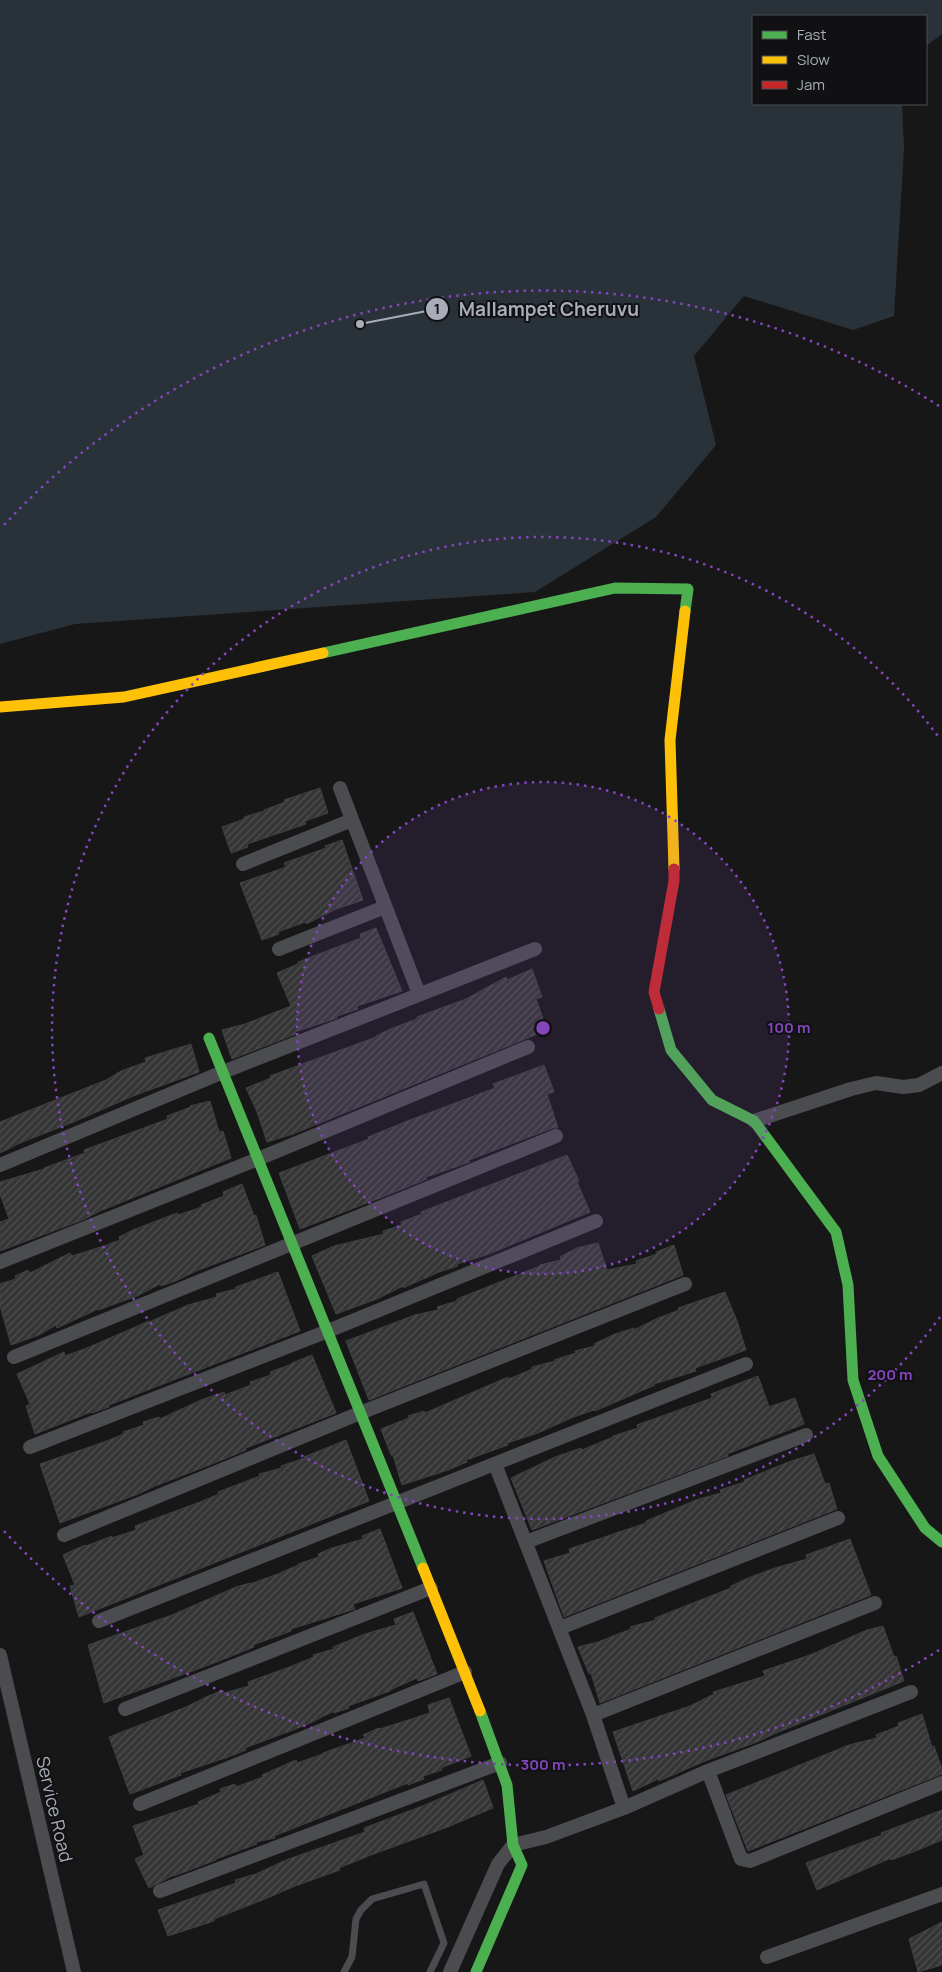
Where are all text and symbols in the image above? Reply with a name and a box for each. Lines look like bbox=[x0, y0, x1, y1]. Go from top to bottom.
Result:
legend bbox=[752, 15, 927, 105]
text: Fast bbox=[797, 24, 826, 45]
text: Slow bbox=[797, 49, 830, 70]
text: Jam bbox=[797, 74, 825, 95]
callout: Mallampet Cheruvu bbox=[424, 292, 649, 326]
text: Mallampet Cheruvu bbox=[459, 296, 639, 322]
text: 1 bbox=[434, 298, 440, 319]
text: 100 m bbox=[768, 1017, 810, 1038]
centre of rings bbox=[534, 1019, 552, 1037]
text: 200 m bbox=[867, 1364, 913, 1385]
street label: Service Road bbox=[31, 1754, 79, 1864]
text: 300 m bbox=[521, 1754, 565, 1775]

